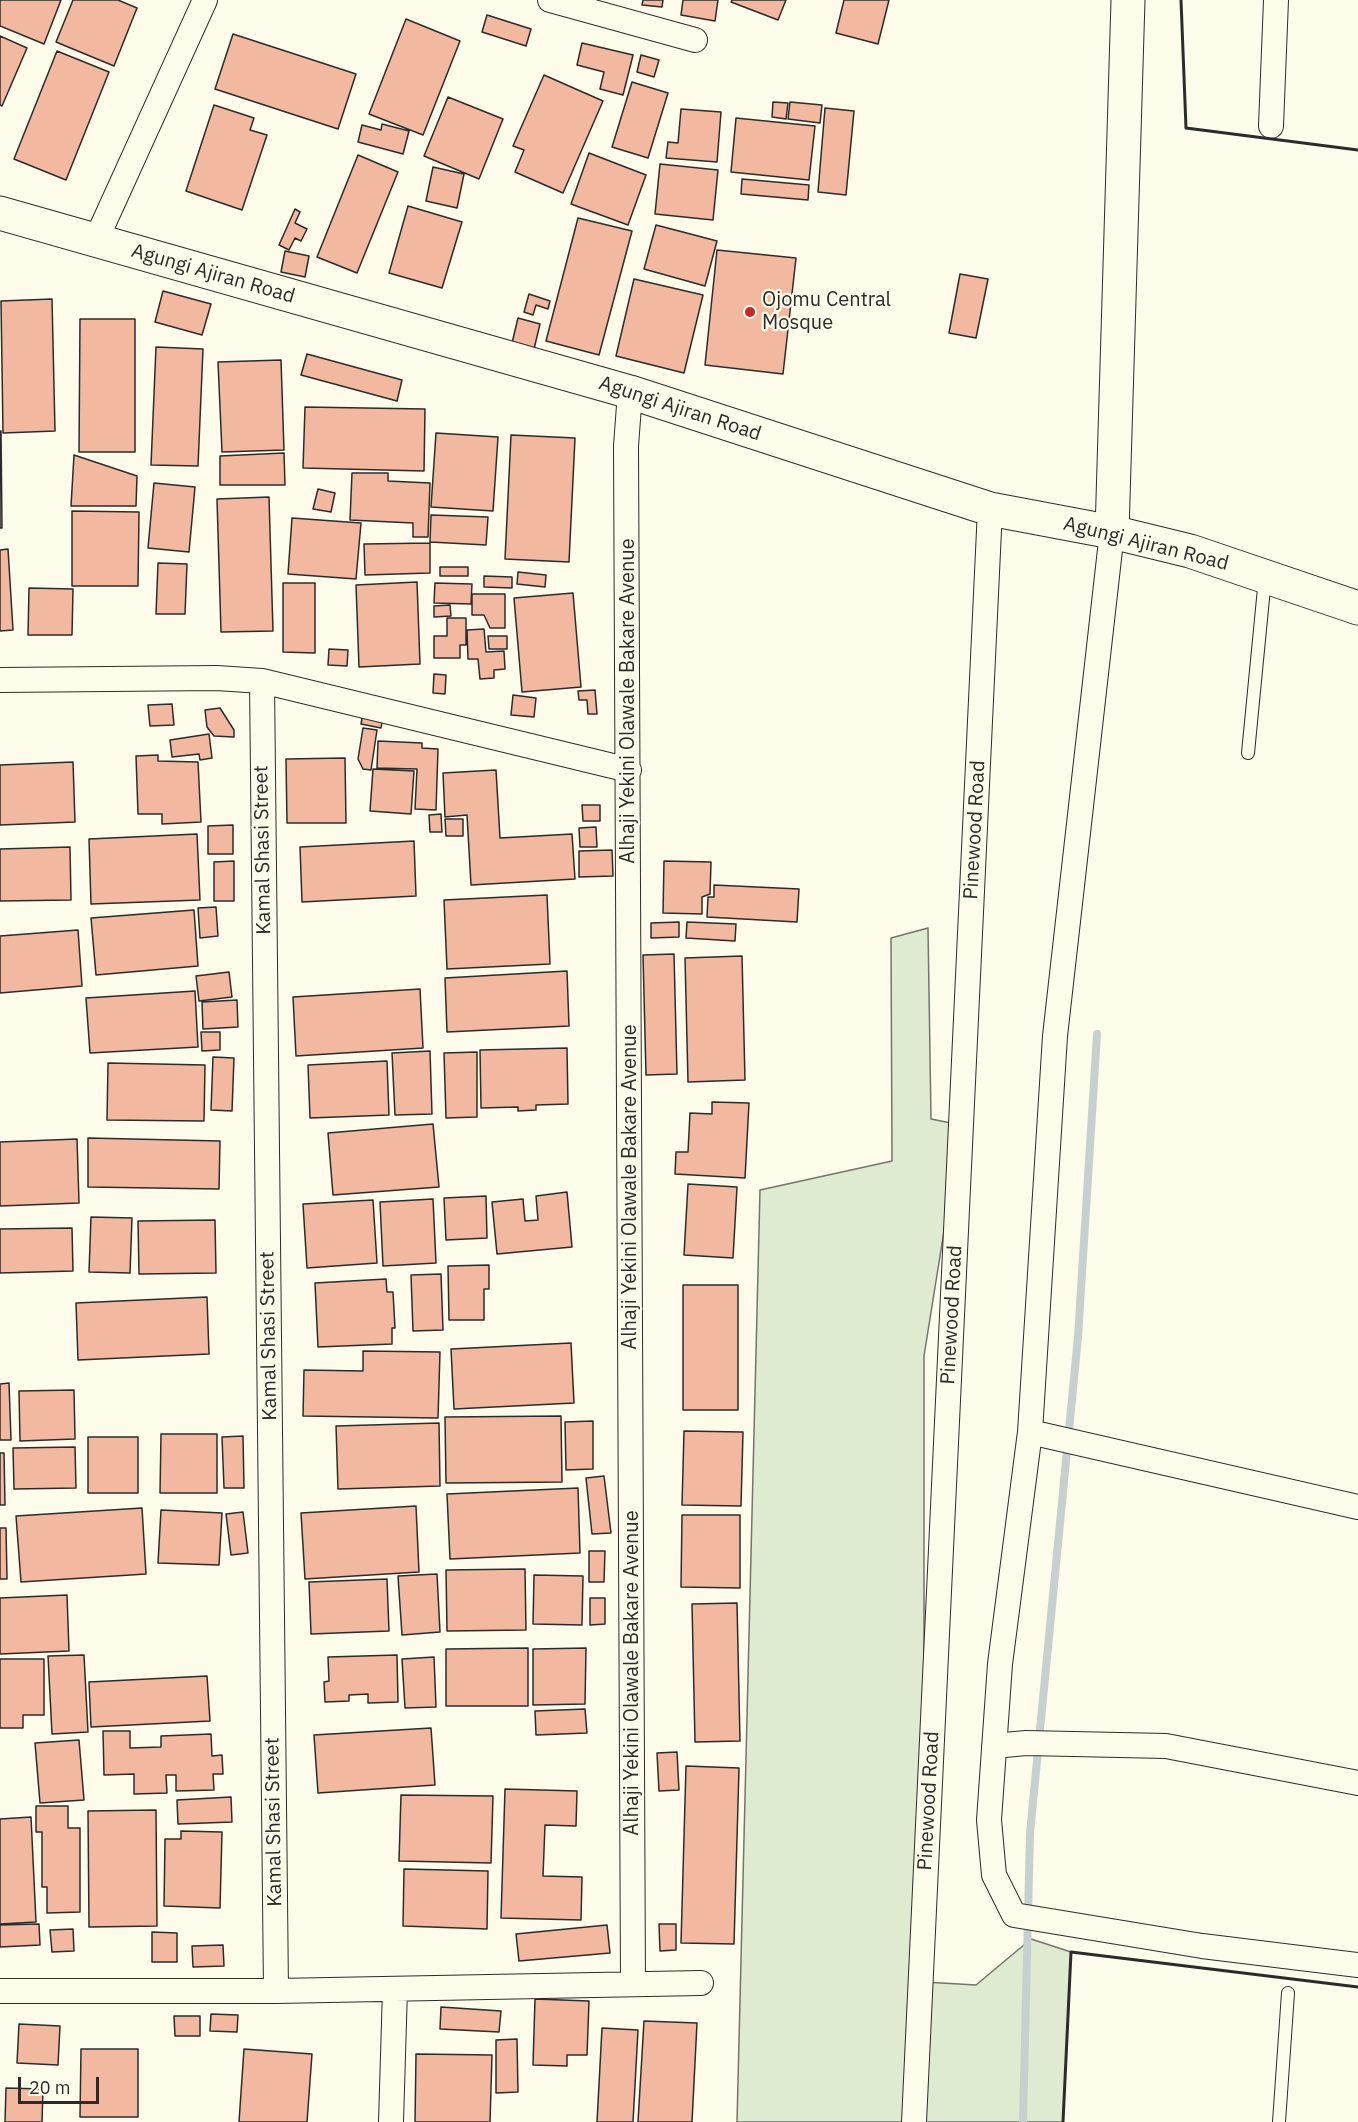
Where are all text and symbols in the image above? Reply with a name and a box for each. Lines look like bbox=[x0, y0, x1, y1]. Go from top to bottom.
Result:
street label: Agungi Ajiran Road bbox=[128, 239, 298, 309]
place label: Ojomu Central Mosque bbox=[762, 288, 891, 335]
marker: Ojomu Central Mosque bbox=[743, 305, 757, 319]
street label: Agungi Ajiran Road bbox=[596, 371, 764, 447]
street label: Agungi Ajiran Road bbox=[1061, 512, 1231, 576]
street label: Alhaji Yekini Olawale Bakare Avenue bbox=[616, 538, 640, 864]
street label: Pinewood Road bbox=[959, 760, 991, 900]
street label: Kamal Shasi Street bbox=[250, 765, 276, 935]
street label: Alhaji Yekini Olawale Bakare Avenue bbox=[618, 1024, 642, 1350]
street label: Pinewood Road bbox=[936, 1245, 968, 1385]
street label: Kamal Shasi Street bbox=[256, 1251, 282, 1421]
street label: Alhaji Yekini Olawale Bakare Avenue bbox=[620, 1510, 644, 1836]
street label: Pinewood Road bbox=[913, 1731, 945, 1871]
street label: Kamal Shasi Street bbox=[261, 1737, 287, 1907]
scale bar bbox=[21, 2065, 102, 2103]
text: 20 m bbox=[29, 2076, 71, 2099]

